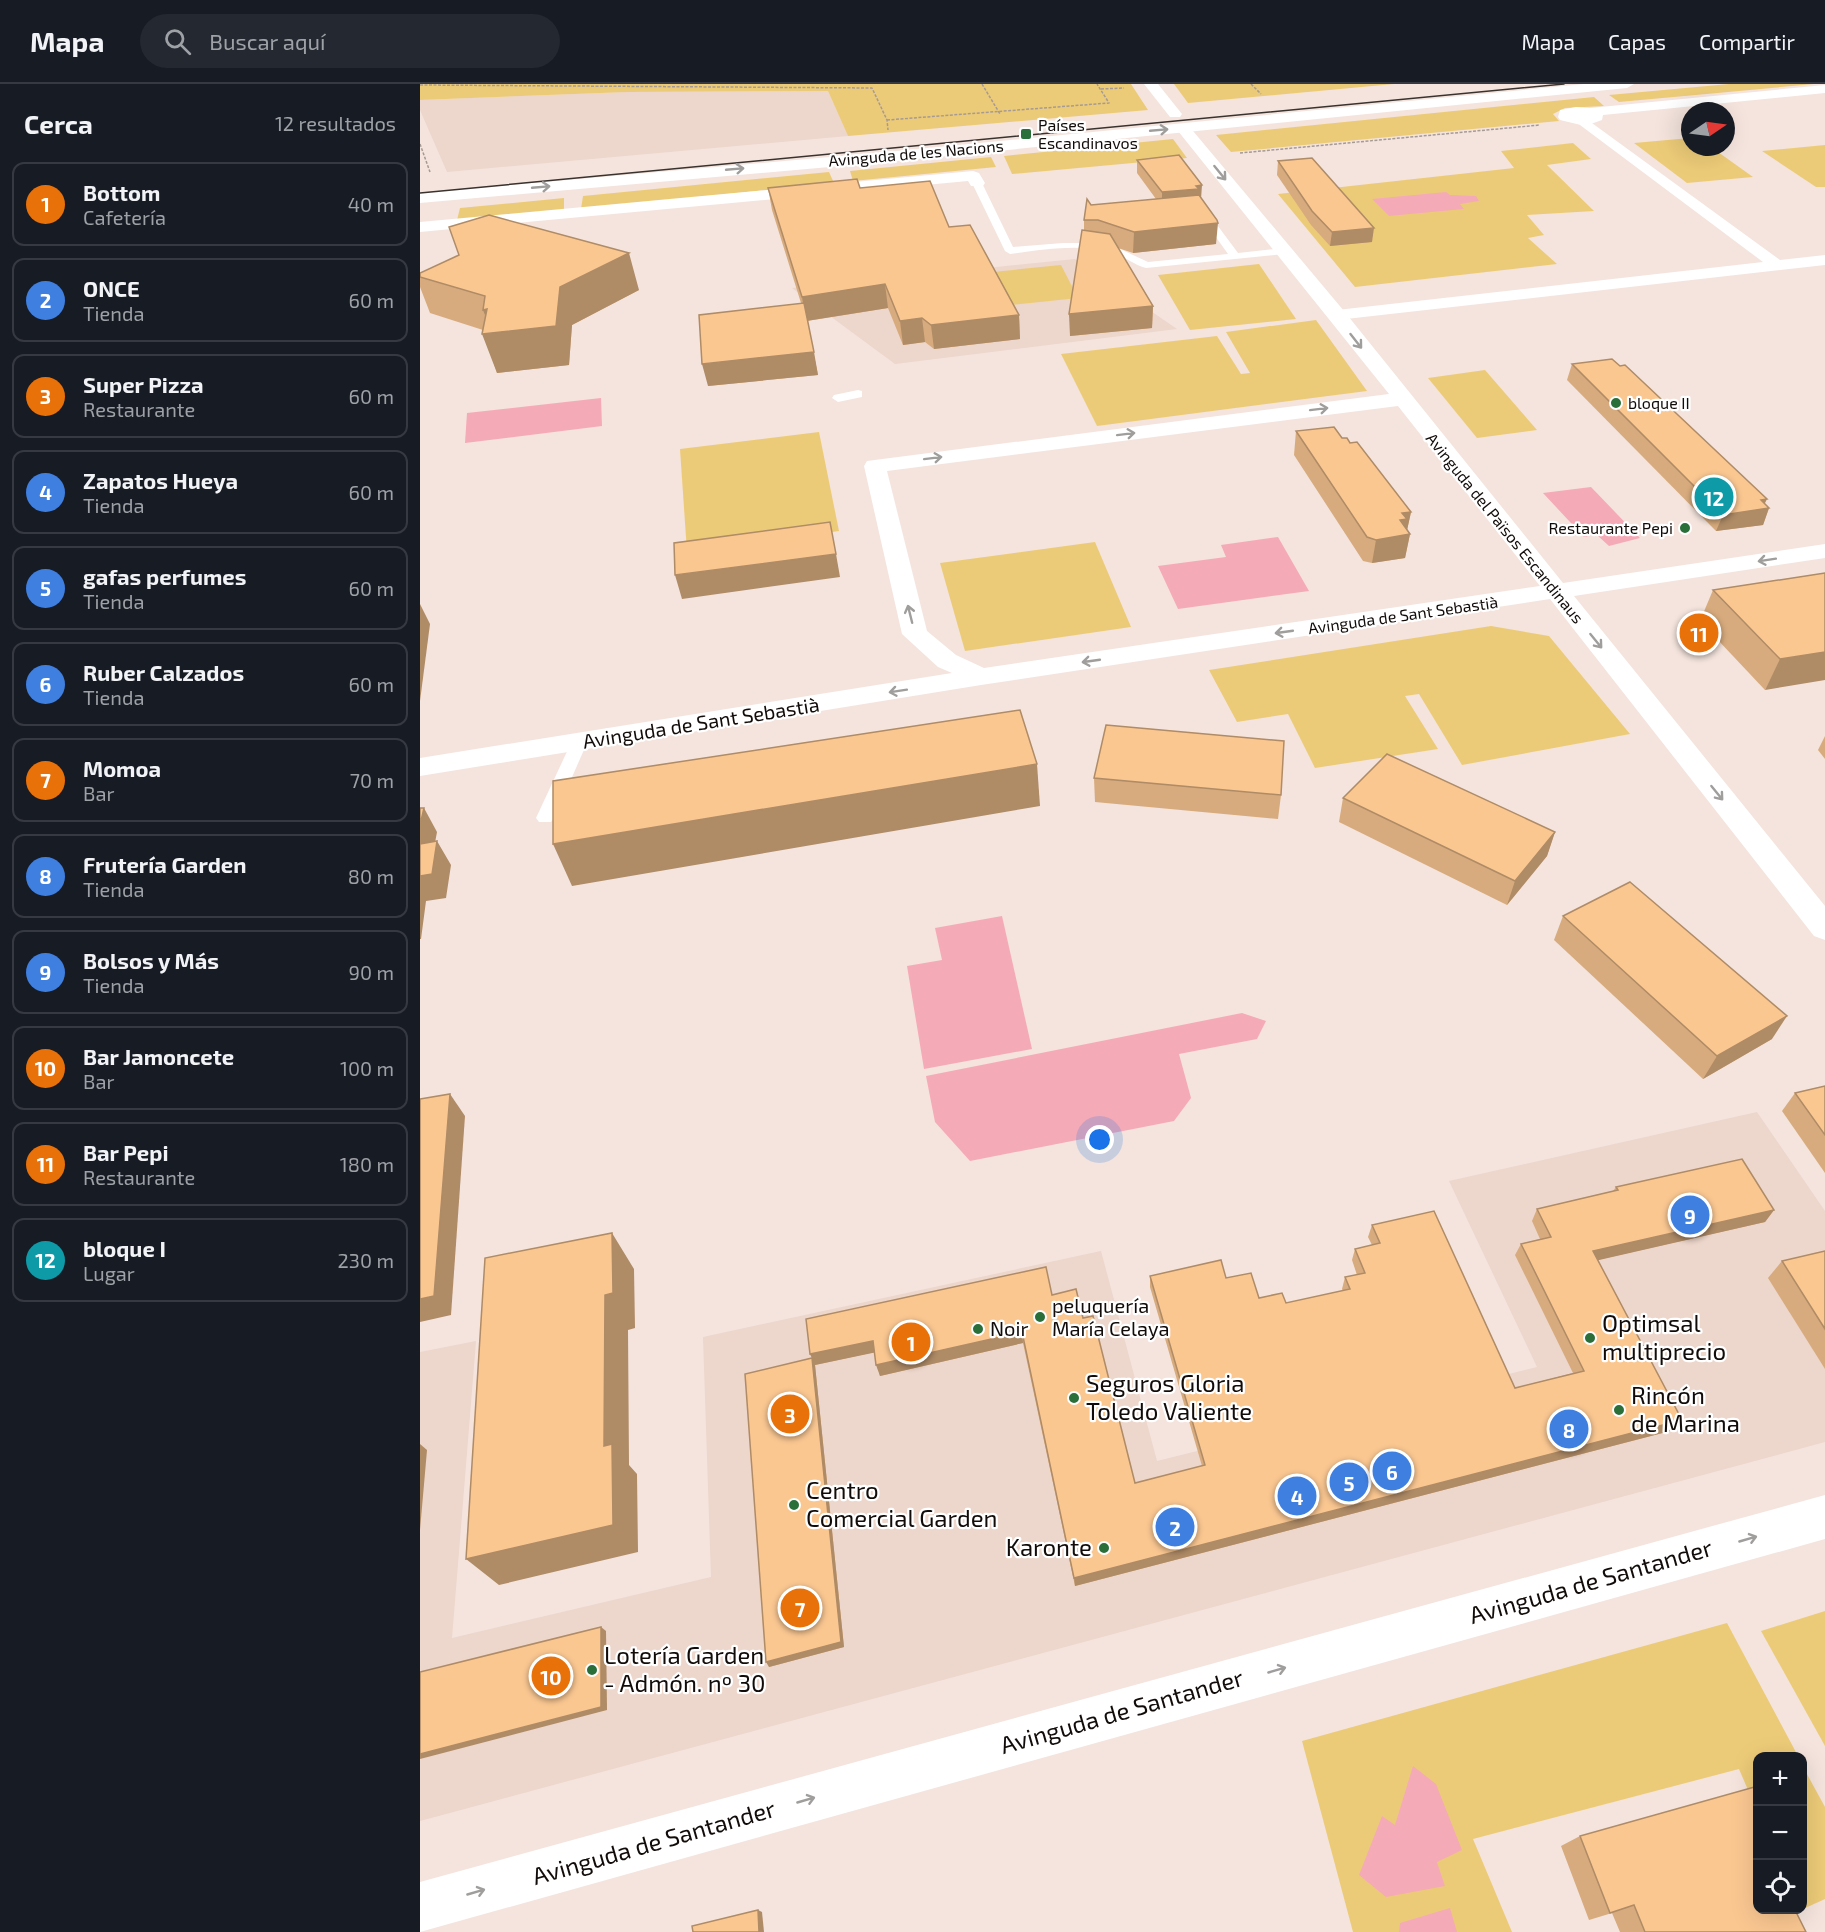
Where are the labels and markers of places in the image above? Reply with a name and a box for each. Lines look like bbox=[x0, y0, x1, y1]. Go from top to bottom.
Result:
place label: Países Escandinavos bbox=[1038, 115, 1138, 152]
marker: Países Escandinavos bbox=[1019, 127, 1033, 141]
place label: bloque II bbox=[1628, 393, 1690, 412]
marker: bloque II bbox=[1609, 396, 1623, 410]
pin: 12 bbox=[1694, 474, 1734, 520]
place label: Restaurante Pepi bbox=[1549, 518, 1673, 537]
marker: Restaurante Pepi bbox=[1678, 521, 1692, 535]
pin: 11 bbox=[1680, 610, 1718, 656]
pin: 9 bbox=[1670, 1192, 1710, 1238]
place label: peluquería María Celaya bbox=[1052, 1293, 1169, 1340]
place label: Optimsal multiprecio bbox=[1602, 1308, 1726, 1365]
marker: peluquería María Celaya bbox=[1033, 1310, 1047, 1324]
place label: Noir bbox=[990, 1316, 1028, 1340]
pin: 1 bbox=[892, 1320, 930, 1364]
marker: Noir bbox=[971, 1322, 985, 1336]
marker: Optimsal multiprecio bbox=[1583, 1331, 1597, 1345]
place label: Seguros Gloria Toledo Valiente bbox=[1086, 1368, 1252, 1425]
place label: Rincón de Marina bbox=[1631, 1380, 1740, 1437]
marker: Seguros Gloria Toledo Valiente bbox=[1067, 1391, 1081, 1405]
pin: 3 bbox=[770, 1392, 809, 1436]
marker: Rincón de Marina bbox=[1612, 1403, 1626, 1417]
pin: 8 bbox=[1550, 1406, 1588, 1452]
pin: 6 bbox=[1372, 1448, 1412, 1494]
pin: 5 bbox=[1330, 1460, 1368, 1504]
pin: 4 bbox=[1278, 1474, 1316, 1518]
place label: Centro Comercial Garden bbox=[806, 1475, 998, 1532]
marker: Centro Comercial Garden bbox=[787, 1498, 801, 1512]
pin: 2 bbox=[1156, 1504, 1194, 1550]
place label: Karonte bbox=[1006, 1532, 1092, 1561]
marker: Karonte bbox=[1097, 1541, 1111, 1555]
pin: 7 bbox=[780, 1586, 820, 1630]
place label: Lotería Garden - Admón. nº 30 bbox=[604, 1640, 765, 1697]
pin: 10 bbox=[532, 1654, 570, 1698]
marker: Lotería Garden - Admón. nº 30 bbox=[585, 1663, 599, 1677]

